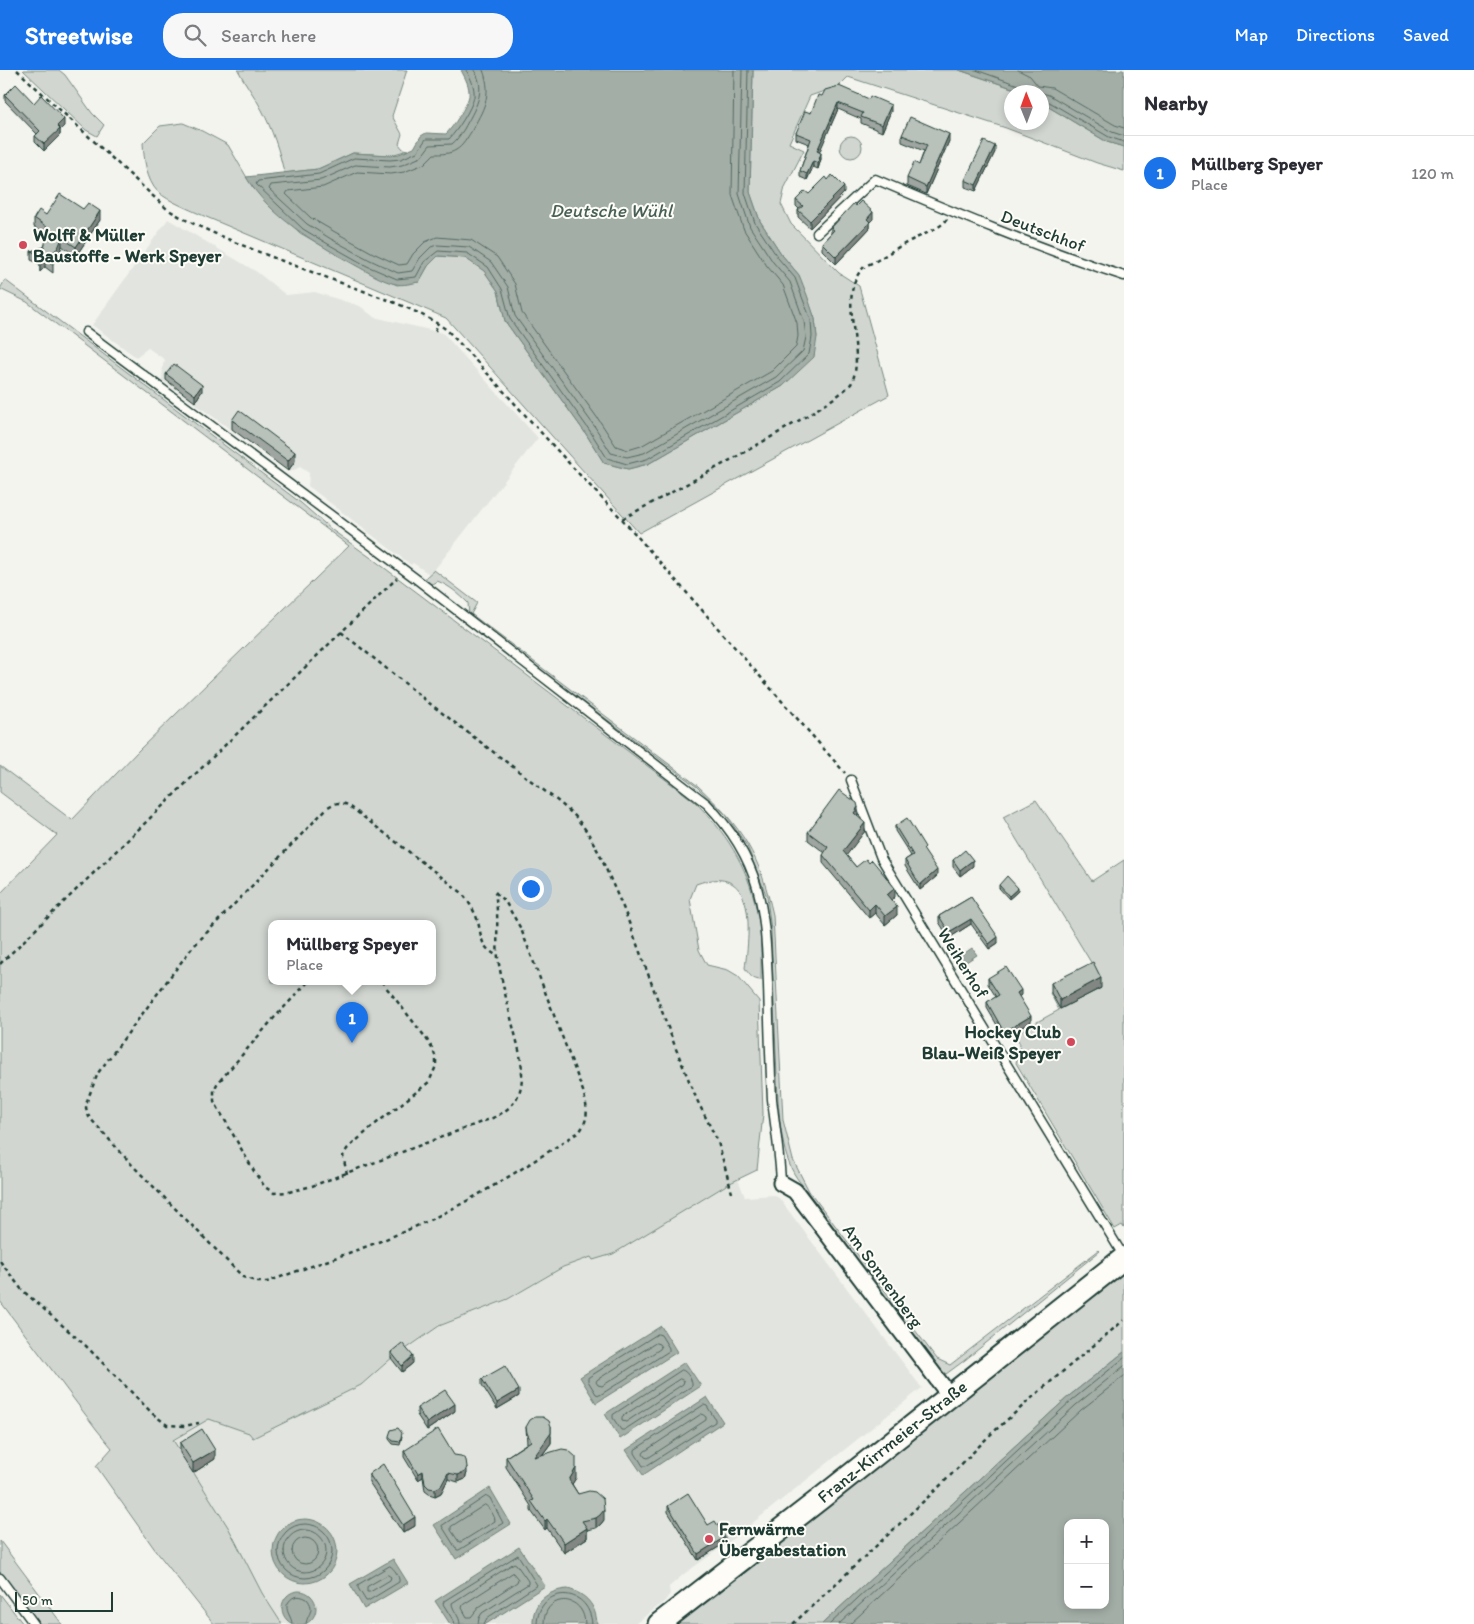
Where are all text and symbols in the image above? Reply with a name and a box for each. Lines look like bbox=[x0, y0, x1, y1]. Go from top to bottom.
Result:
search box bbox=[163, 13, 513, 58]
text: Streetwise bbox=[25, 21, 133, 50]
icon: search bbox=[181, 21, 209, 49]
text: Search here bbox=[221, 24, 316, 47]
text: Map bbox=[1235, 24, 1268, 46]
text: Directions bbox=[1296, 24, 1375, 46]
text: Saved bbox=[1403, 24, 1449, 46]
north arrow bbox=[1004, 85, 1049, 130]
text: Nearby bbox=[1144, 90, 1208, 115]
text: Müllberg Speyer bbox=[1191, 152, 1323, 175]
text: 1 bbox=[1156, 164, 1164, 183]
text: 120 m bbox=[1411, 164, 1454, 183]
text: Place bbox=[1191, 175, 1228, 194]
water label: Deutsche Wühl bbox=[550, 199, 674, 222]
street label: Deutschhof bbox=[998, 205, 1088, 257]
place label: Wolff & Müller Baustoffe - Werk Speyer bbox=[33, 224, 222, 267]
marker: Wolff & Müller Baustoffe - Werk Speyer bbox=[17, 239, 29, 251]
your location bbox=[518, 876, 544, 902]
popup bbox=[268, 920, 436, 985]
street label: Weiherhof bbox=[933, 924, 993, 1002]
text: Müllberg Speyer bbox=[286, 932, 418, 955]
text: Place bbox=[286, 955, 323, 974]
pin: 1 bbox=[336, 1002, 368, 1043]
place label: Hockey Club Blau-Weiß Speyer bbox=[922, 1021, 1062, 1064]
marker: Hockey Club Blau-Weiß Speyer bbox=[1065, 1036, 1077, 1048]
street label: Am Sonnenberg bbox=[838, 1220, 928, 1333]
street label: Franz-Kirrmeier-Straße bbox=[813, 1376, 972, 1508]
place label: Fernwärme Übergabestation bbox=[719, 1518, 846, 1561]
map controls bbox=[1064, 1519, 1109, 1609]
button: + bbox=[1064, 1519, 1109, 1564]
marker: Fernwärme Übergabestation bbox=[703, 1533, 715, 1545]
button: − bbox=[1064, 1564, 1109, 1609]
scale bar bbox=[15, 1589, 112, 1612]
text: 50 m bbox=[22, 1592, 53, 1609]

